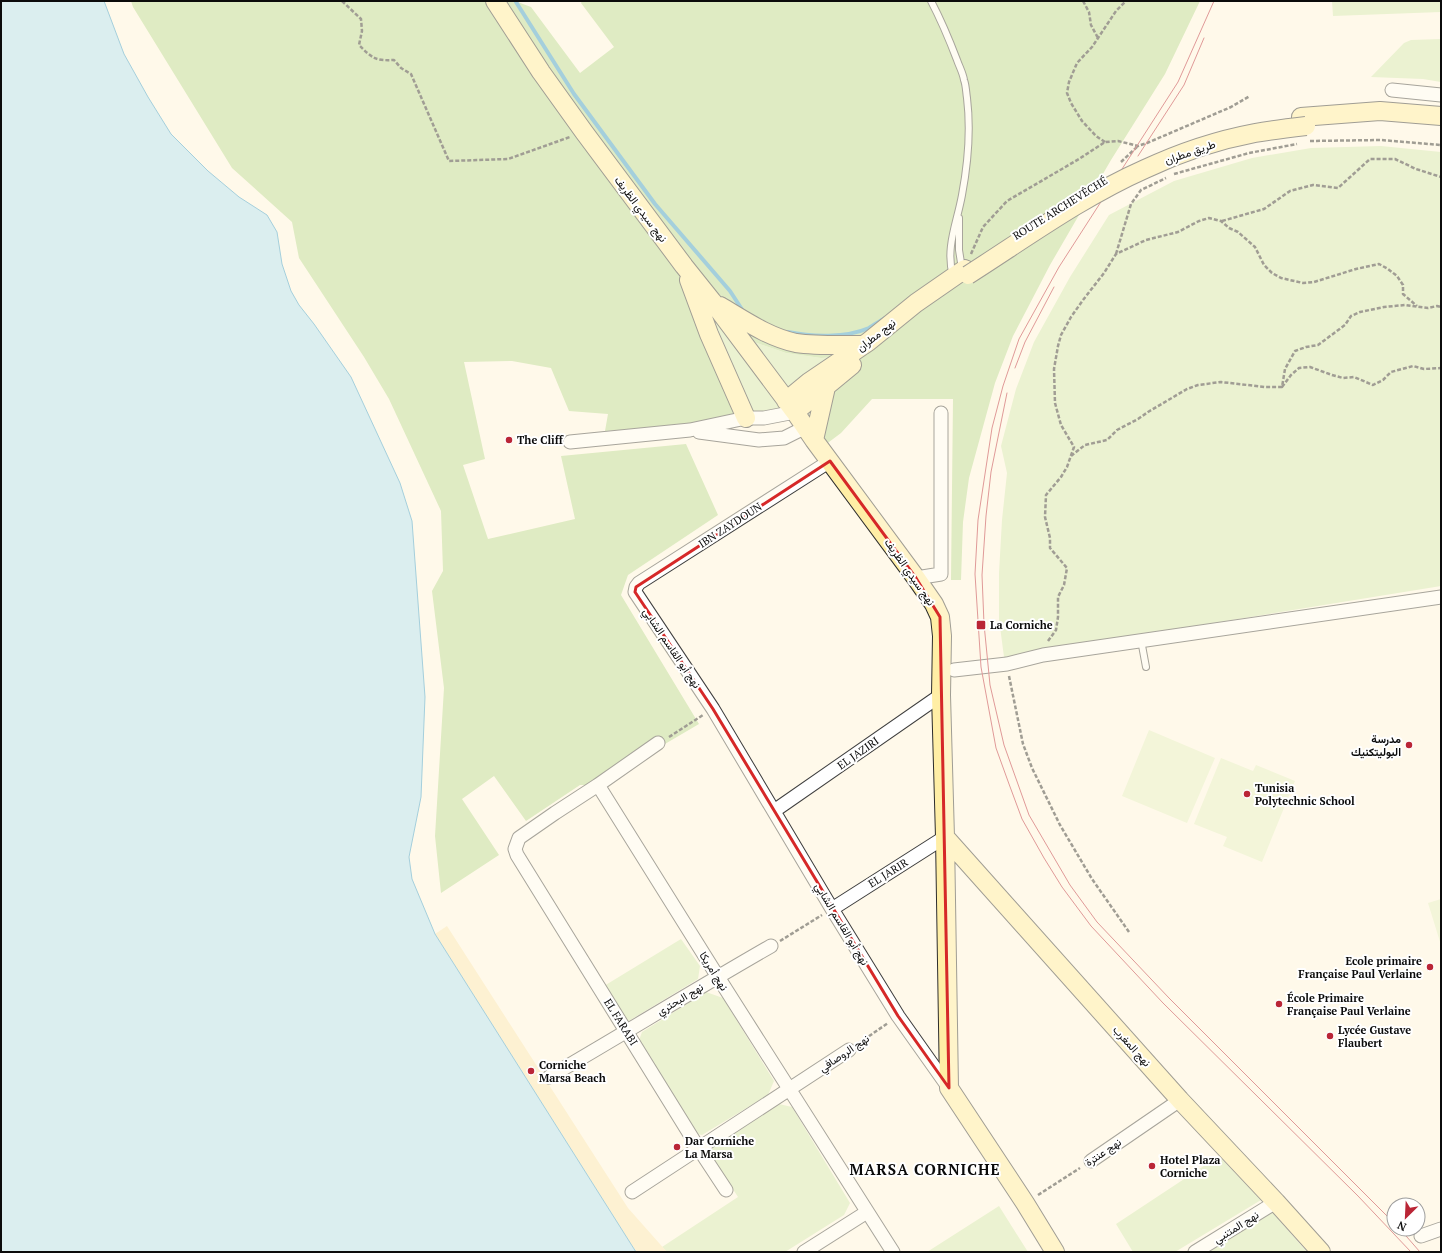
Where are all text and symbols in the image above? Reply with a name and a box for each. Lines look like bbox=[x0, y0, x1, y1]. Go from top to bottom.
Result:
street label: طريق مطران bbox=[1163, 137, 1217, 167]
street label: نهج سيدي الظريف bbox=[609, 173, 670, 247]
street label: ROUTE ARCHEVÊCHÉ bbox=[1010, 173, 1110, 243]
street label: نهج مطران bbox=[854, 315, 899, 355]
place label: The Cliff bbox=[517, 433, 564, 447]
marker: The Cliff bbox=[504, 435, 514, 445]
street label: IBN ZAYDOUN bbox=[696, 499, 764, 551]
street label: نهج سيدي الظريف bbox=[879, 536, 938, 610]
street label: نهج أبو القاسم الشابي bbox=[637, 605, 704, 693]
place label: La Corniche bbox=[990, 618, 1053, 632]
marker: La Corniche bbox=[975, 619, 987, 631]
place label: مدرسة البوليتكنيك bbox=[1351, 732, 1401, 759]
street label: EL JAZIRI bbox=[834, 734, 882, 772]
marker: مدرسة البوليتكنيك bbox=[1404, 740, 1414, 750]
place label: Tunisia Polytechnic School bbox=[1255, 781, 1355, 808]
marker: Tunisia Polytechnic School bbox=[1242, 789, 1252, 799]
street label: EL JARIR bbox=[866, 855, 910, 891]
street label: نهج أبو القاسم الشابي bbox=[809, 880, 872, 969]
street label: نهج أمريكا bbox=[696, 949, 731, 994]
place label: Ecole primaire Française Paul Verlaine bbox=[1298, 954, 1422, 981]
marker: Ecole primaire Française Paul Verlaine bbox=[1425, 962, 1435, 972]
street label: نهج البحتري bbox=[654, 980, 707, 1021]
place label: École Primaire Française Paul Verlaine bbox=[1287, 991, 1411, 1018]
street label: EL FARABI bbox=[601, 996, 641, 1048]
marker: École Primaire Française Paul Verlaine bbox=[1274, 999, 1284, 1009]
street label: نهج المغرب bbox=[1109, 1023, 1154, 1070]
place label: Lycée Gustave Flaubert bbox=[1338, 1023, 1411, 1050]
street label: نهج الروصافي bbox=[816, 1031, 874, 1077]
marker: Lycée Gustave Flaubert bbox=[1325, 1031, 1335, 1041]
place label: Corniche Marsa Beach bbox=[539, 1058, 606, 1085]
marker: Corniche Marsa Beach bbox=[526, 1066, 536, 1076]
place label: Dar Corniche La Marsa bbox=[685, 1134, 754, 1161]
street label: نهج عنترة bbox=[1082, 1135, 1124, 1170]
marker: Dar Corniche La Marsa bbox=[672, 1142, 682, 1152]
place label: Hotel Plaza Corniche bbox=[1160, 1153, 1220, 1180]
district label: MARSA CORNICHE bbox=[849, 1159, 1001, 1179]
marker: Hotel Plaza Corniche bbox=[1147, 1161, 1157, 1171]
north arrow bbox=[1386, 1197, 1426, 1237]
street label: نهج المتنبي bbox=[1211, 1208, 1263, 1249]
text: N bbox=[1395, 1218, 1409, 1234]

